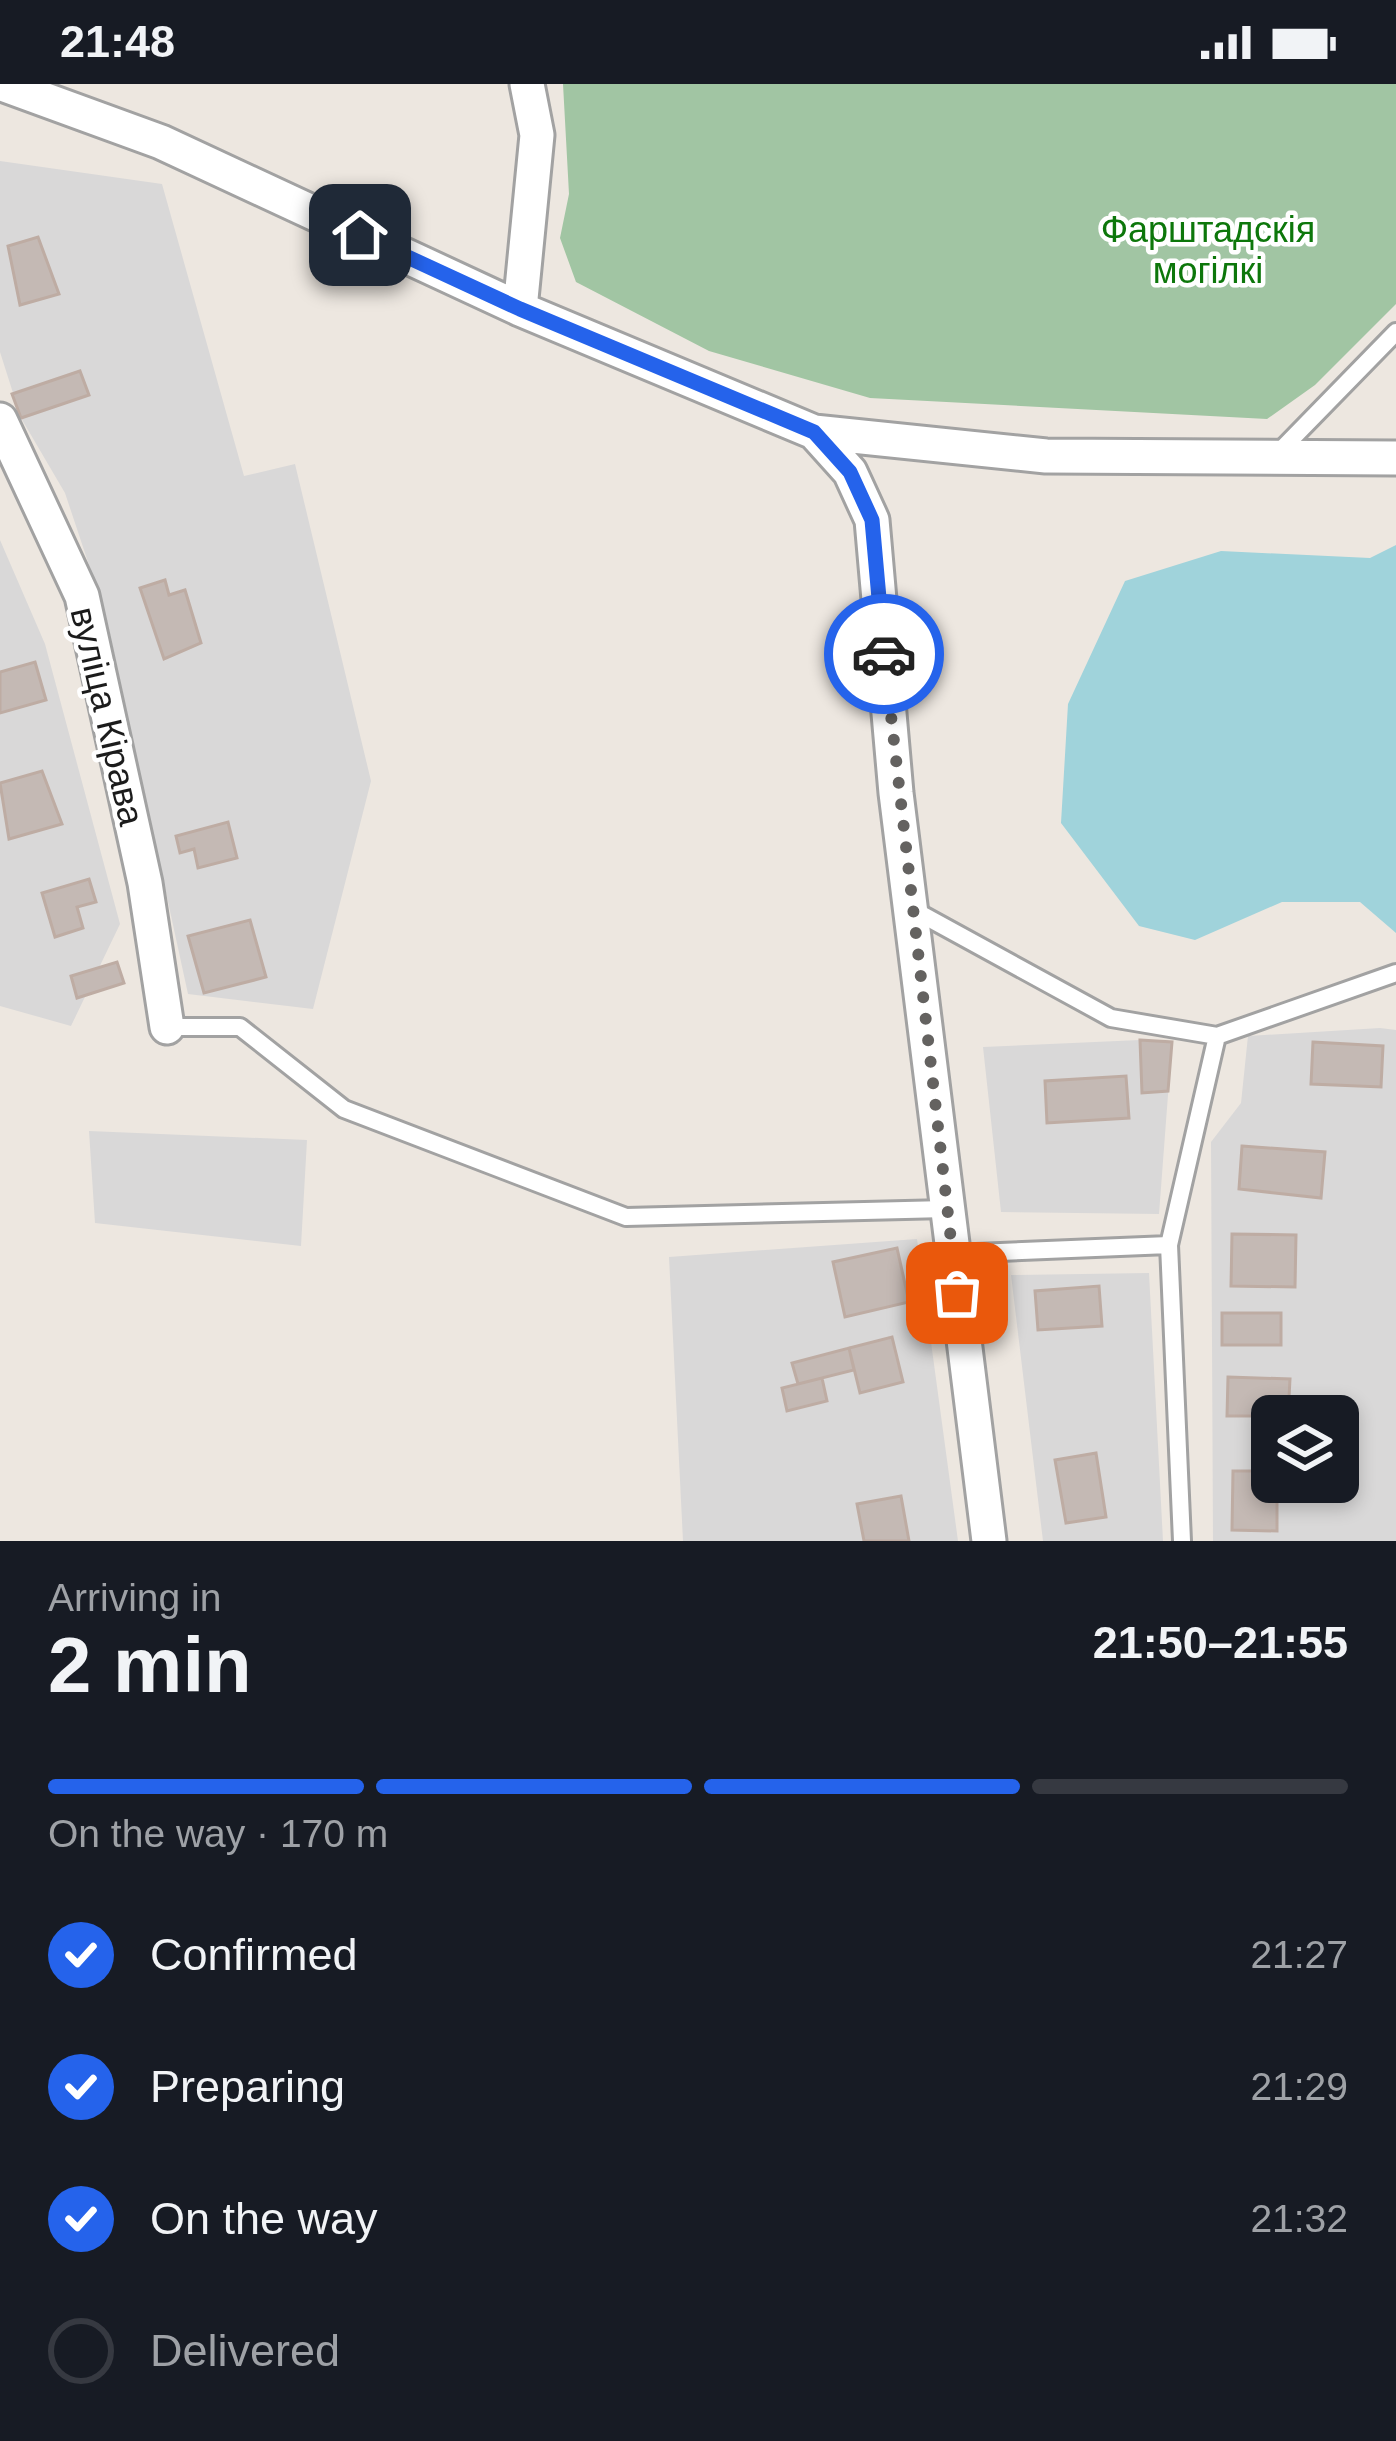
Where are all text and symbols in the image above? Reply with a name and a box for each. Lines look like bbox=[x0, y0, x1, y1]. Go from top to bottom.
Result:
text: 21:48 bbox=[60, 16, 175, 67]
pin bbox=[309, 184, 411, 286]
icon: home bbox=[327, 202, 393, 268]
park label: Фарштадскія могілкі bbox=[1101, 209, 1315, 291]
courier bbox=[824, 594, 944, 714]
street label: вуліца Кірава bbox=[62, 603, 153, 830]
icon: car bbox=[851, 621, 917, 687]
pin bbox=[906, 1242, 1008, 1344]
icon: bag bbox=[924, 1260, 990, 1326]
map controls bbox=[1251, 1395, 1359, 1503]
button: layers bbox=[1251, 1395, 1359, 1503]
text: Arriving in bbox=[48, 1576, 221, 1619]
text: 21:50–21:55 bbox=[1093, 1617, 1348, 1668]
text: 2 min bbox=[48, 1621, 252, 1709]
text: On the way · 170 m bbox=[48, 1812, 388, 1855]
icon: check bbox=[48, 1922, 114, 1988]
text: Confirmed bbox=[150, 1929, 358, 1980]
text: 21:27 bbox=[1250, 1933, 1348, 1976]
icon: check bbox=[48, 2054, 114, 2120]
text: Preparing bbox=[150, 2061, 345, 2112]
text: 21:29 bbox=[1250, 2065, 1348, 2108]
icon: check bbox=[48, 2186, 114, 2252]
text: On the way bbox=[150, 2193, 378, 2244]
text: 21:32 bbox=[1250, 2197, 1348, 2240]
text: Delivered bbox=[150, 2325, 340, 2376]

